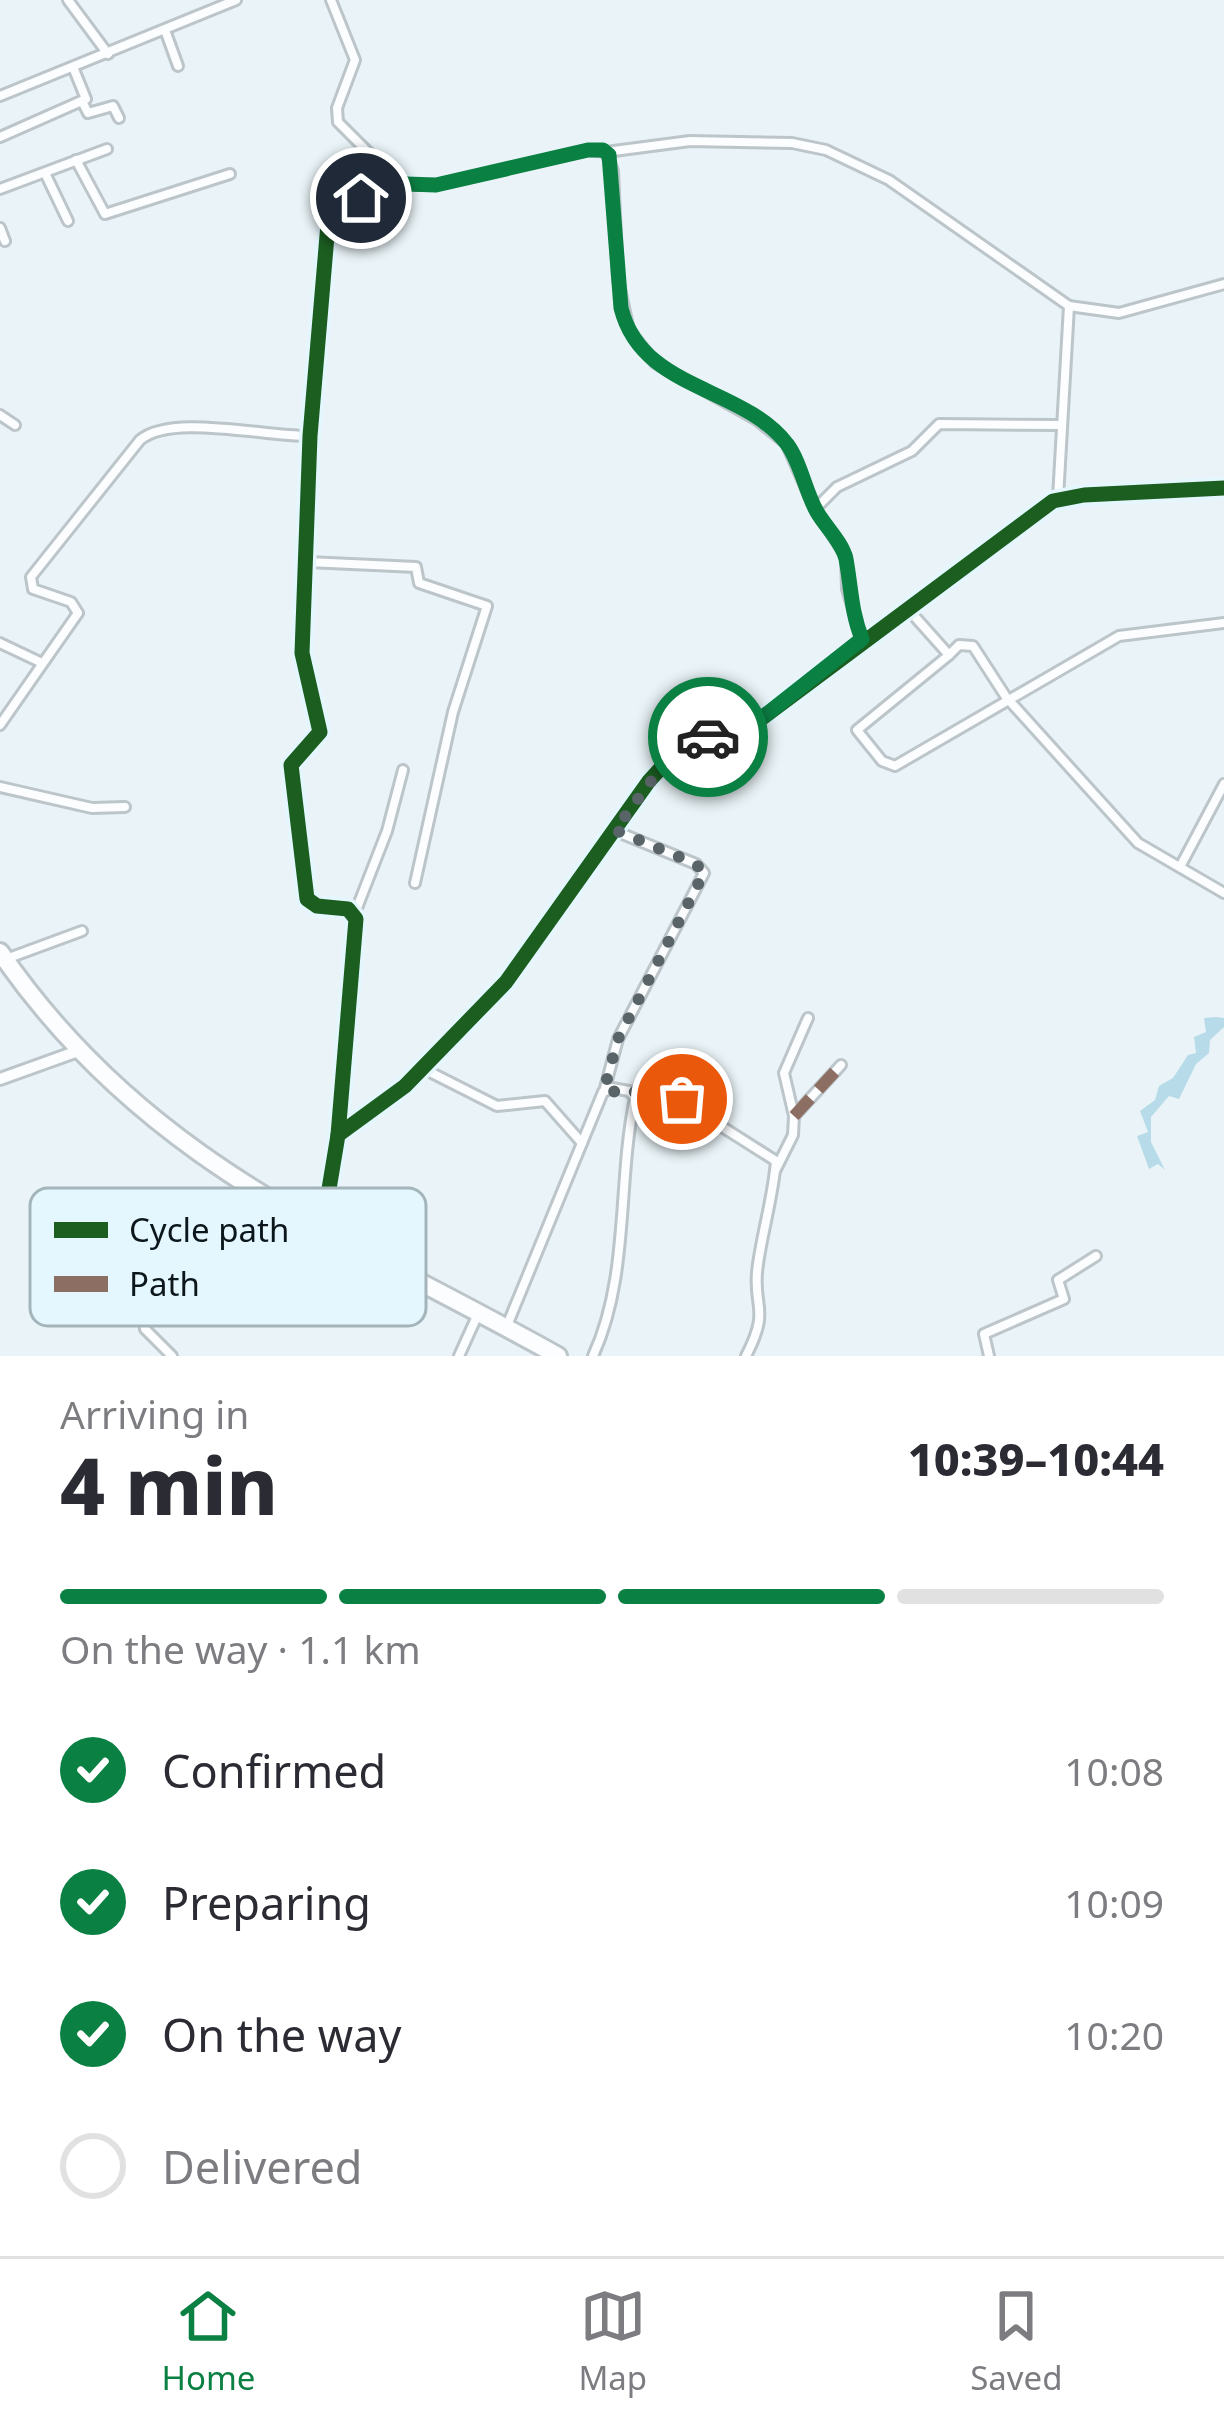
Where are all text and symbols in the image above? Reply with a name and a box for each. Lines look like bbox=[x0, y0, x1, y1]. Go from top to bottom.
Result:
pin bbox=[310, 147, 412, 249]
icon: home bbox=[328, 165, 394, 231]
courier bbox=[648, 677, 768, 797]
icon: car bbox=[675, 704, 741, 770]
pin bbox=[631, 1048, 733, 1150]
icon: bag bbox=[649, 1066, 715, 1132]
legend bbox=[30, 1188, 426, 1326]
text: Cycle path bbox=[129, 1207, 289, 1252]
text: Path bbox=[129, 1261, 200, 1306]
text: Arriving in bbox=[60, 1387, 249, 1440]
text: 10:39–10:44 bbox=[908, 1428, 1164, 1489]
text: 4 min bbox=[60, 1432, 278, 1538]
text: On the way · 1.1 km bbox=[60, 1622, 421, 1675]
icon: check bbox=[60, 1737, 126, 1803]
text: Confirmed bbox=[162, 1740, 386, 1801]
text: 10:08 bbox=[1064, 1744, 1164, 1797]
icon: check bbox=[60, 1869, 126, 1935]
text: Preparing bbox=[162, 1872, 371, 1933]
text: 10:09 bbox=[1064, 1876, 1164, 1929]
icon: check bbox=[60, 2001, 126, 2067]
text: On the way bbox=[162, 2004, 401, 2065]
text: 10:20 bbox=[1064, 2008, 1164, 2061]
text: Delivered bbox=[162, 2136, 362, 2197]
tab: Home bbox=[162, 2283, 255, 2400]
tab: Map bbox=[578, 2283, 647, 2400]
tab: Saved bbox=[970, 2283, 1062, 2400]

